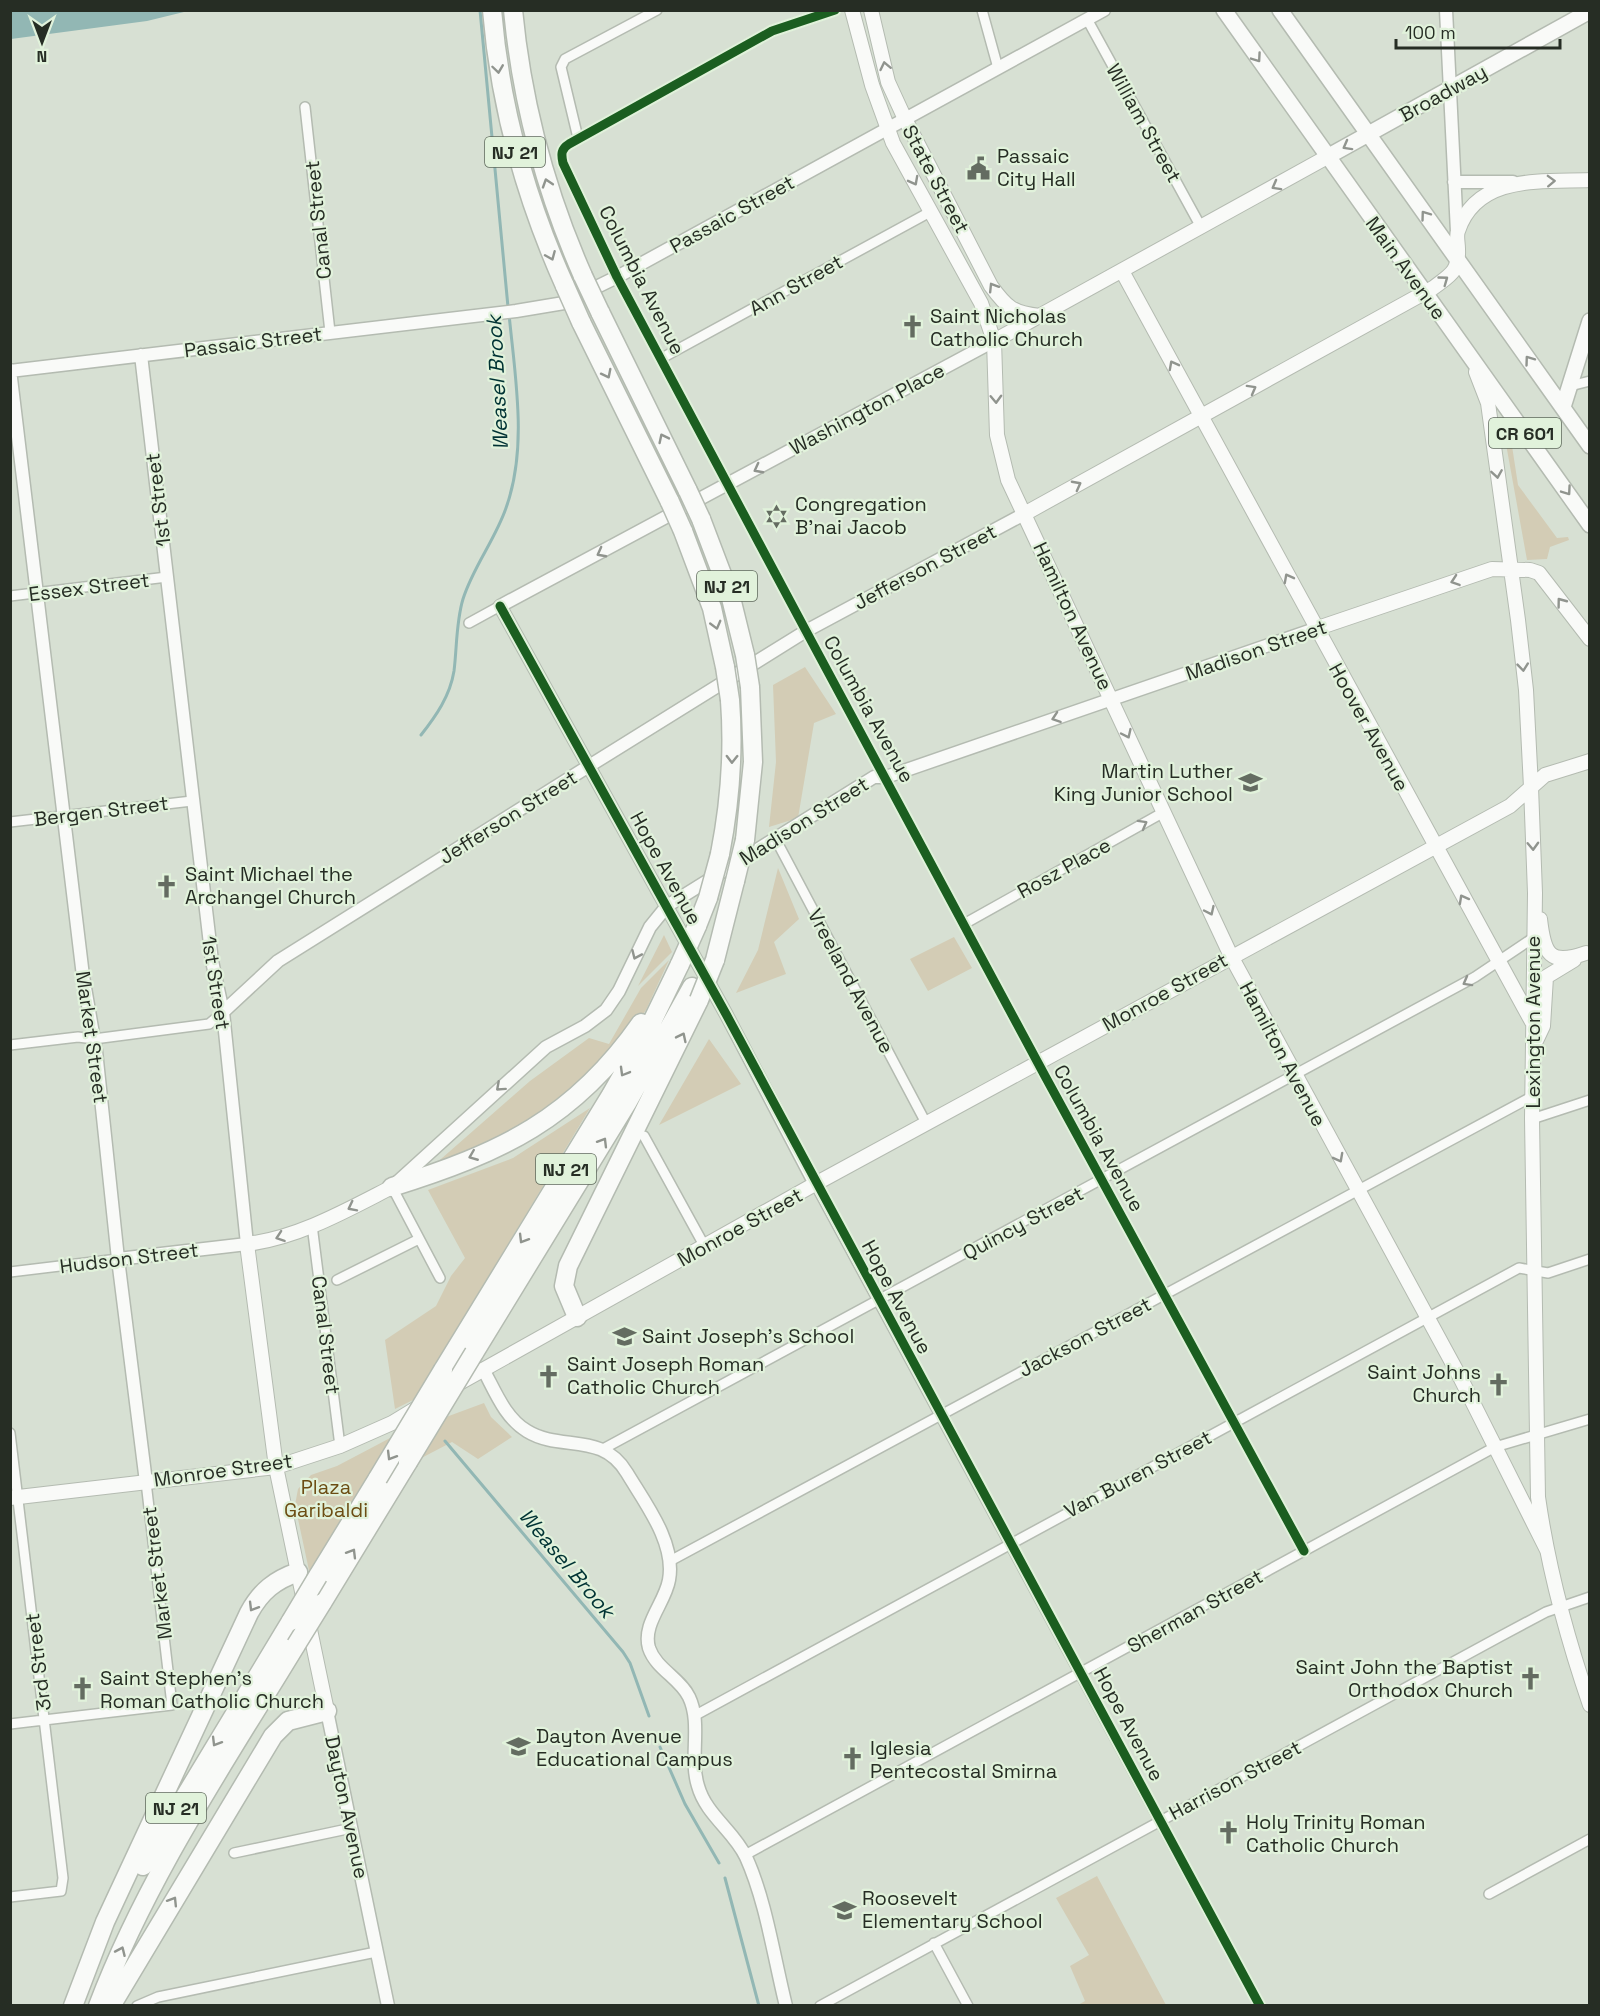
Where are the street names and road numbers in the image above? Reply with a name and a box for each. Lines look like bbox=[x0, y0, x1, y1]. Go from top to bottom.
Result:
street label: Broadway bbox=[1395, 58, 1491, 128]
street label: William Street bbox=[1101, 59, 1187, 187]
street label: State Street bbox=[897, 120, 975, 238]
road number: NJ 21 bbox=[485, 137, 545, 167]
street label: Canal Street bbox=[299, 159, 337, 281]
street label: Passaic Street bbox=[665, 169, 799, 259]
street label: Columbia Avenue bbox=[593, 201, 691, 359]
street label: Main Avenue bbox=[1360, 211, 1452, 325]
street label: Ann Street bbox=[744, 249, 848, 321]
street label: Passaic Street bbox=[183, 321, 323, 363]
street label: Washington Place bbox=[785, 357, 949, 461]
road number: CR 601 bbox=[1489, 418, 1561, 448]
street label: 1st Street bbox=[139, 452, 177, 548]
street label: Jefferson Street bbox=[849, 518, 1001, 616]
street label: Hamilton Avenue bbox=[1027, 538, 1119, 694]
street label: Essex Street bbox=[27, 567, 151, 607]
road number: NJ 21 bbox=[697, 571, 757, 601]
street label: Madison Street bbox=[1182, 614, 1330, 686]
street label: Columbia Avenue bbox=[818, 631, 920, 787]
street label: Hoover Avenue bbox=[1323, 658, 1415, 796]
street label: Jefferson Street bbox=[434, 764, 582, 870]
street label: Madison Street bbox=[734, 771, 874, 871]
street label: Bergen Street bbox=[32, 790, 170, 832]
street label: Hope Avenue bbox=[624, 807, 708, 929]
street label: Rosz Place bbox=[1013, 832, 1115, 904]
street label: Vreeland Avenue bbox=[802, 904, 900, 1058]
street label: 1st Street bbox=[196, 934, 236, 1032]
street label: Lexington Avenue bbox=[1520, 936, 1546, 1108]
street label: Monroe Street bbox=[1098, 947, 1232, 1037]
street label: Market Street bbox=[70, 969, 114, 1105]
street label: Hamilton Avenue bbox=[1234, 977, 1332, 1131]
street label: Columbia Avenue bbox=[1048, 1060, 1150, 1216]
road number: NJ 21 bbox=[536, 1154, 596, 1184]
street label: Quincy Street bbox=[958, 1180, 1088, 1266]
street label: Monroe Street bbox=[673, 1182, 807, 1272]
street label: Hope Avenue bbox=[856, 1235, 938, 1359]
street label: Hudson Street bbox=[58, 1237, 200, 1279]
street label: Canal Street bbox=[306, 1274, 346, 1396]
street label: Jackson Street bbox=[1014, 1291, 1156, 1383]
street label: Van Buren Street bbox=[1060, 1424, 1216, 1524]
street label: Monroe Street bbox=[152, 1447, 294, 1493]
street label: Market Street bbox=[136, 1505, 178, 1641]
street label: Sherman Street bbox=[1123, 1563, 1267, 1659]
street label: 3rd Street bbox=[19, 1612, 57, 1712]
street label: Hope Avenue bbox=[1088, 1662, 1170, 1786]
street label: Dayton Avenue bbox=[319, 1733, 375, 1881]
street label: Harrison Street bbox=[1164, 1734, 1306, 1826]
road number: NJ 21 bbox=[146, 1793, 206, 1823]

